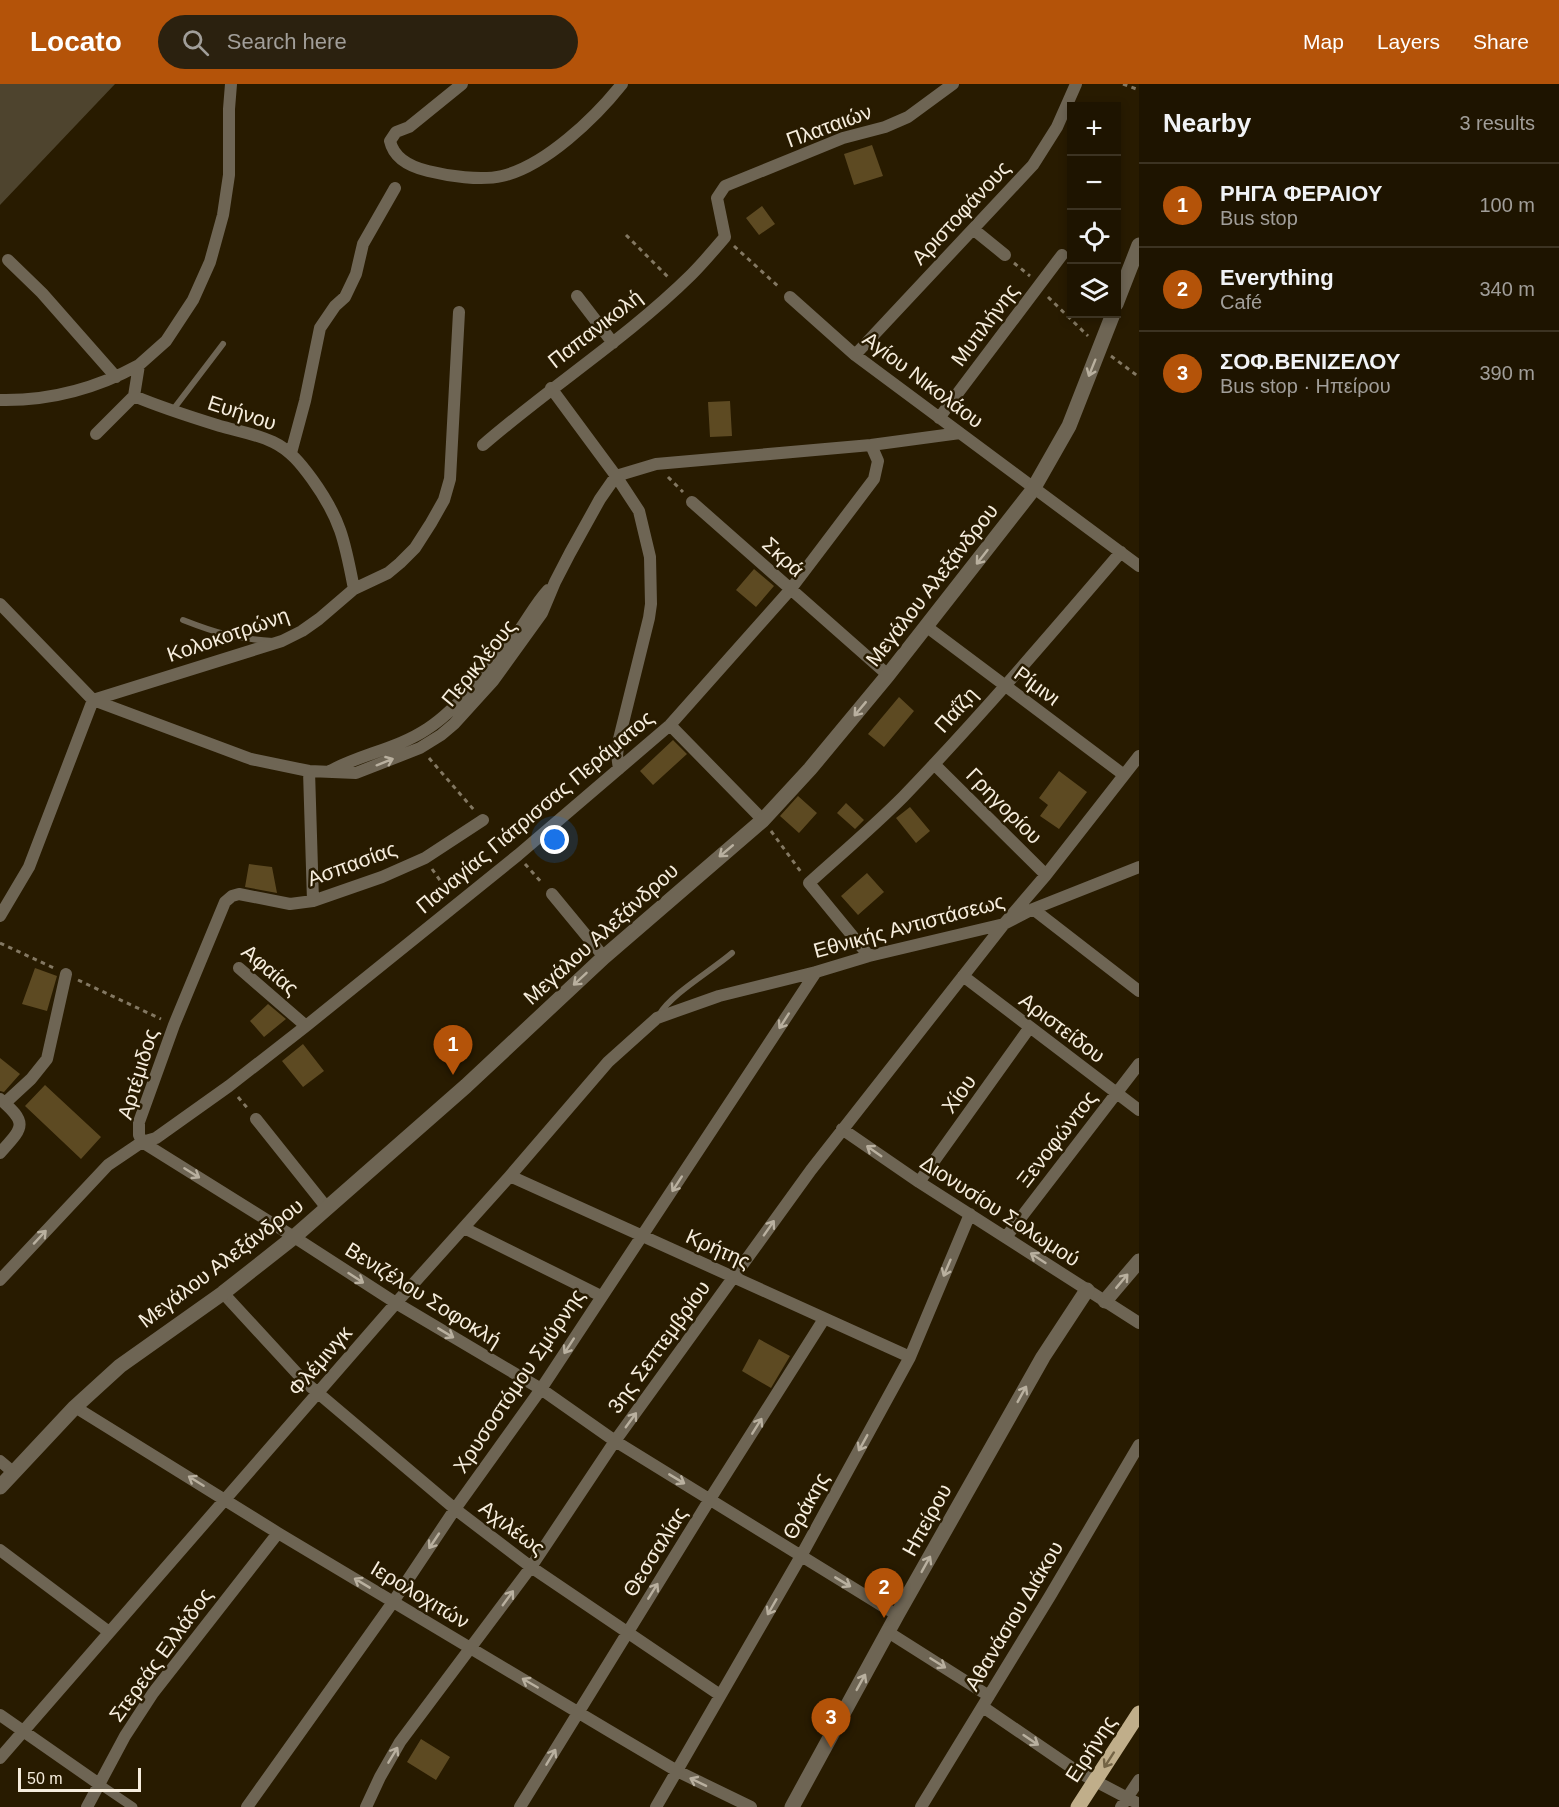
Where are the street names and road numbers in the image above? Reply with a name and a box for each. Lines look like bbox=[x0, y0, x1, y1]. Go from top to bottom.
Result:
street label: Πλαταιών bbox=[783, 99, 875, 152]
street label: Αριστοφάνους bbox=[907, 156, 1014, 269]
street label: Μυτιλήνης bbox=[946, 279, 1023, 370]
street label: Παπανικολή bbox=[543, 285, 646, 372]
street label: Αγίου Νικολάου bbox=[859, 327, 988, 432]
street label: Ευήνου bbox=[205, 391, 279, 434]
street label: Μεγάλου Αλεξάνδρου bbox=[861, 499, 1002, 670]
street label: Σκρά bbox=[758, 532, 809, 581]
street label: Κολοκοτρώνη bbox=[164, 603, 292, 666]
street label: Περικλέους bbox=[437, 615, 521, 711]
street label: Ρίμινι bbox=[1010, 661, 1065, 710]
street label: Παΐζη bbox=[930, 682, 982, 737]
street label: Παναγίας Γιάτρισσας Περάματος bbox=[412, 706, 658, 918]
street label: Γρηγορίου bbox=[962, 763, 1047, 848]
street label: Ασπασίας bbox=[304, 837, 400, 890]
street label: Μεγάλου Αλεξάνδρου bbox=[519, 858, 683, 1009]
street label: Εθνικής Αντιστάσεως bbox=[811, 889, 1007, 962]
street label: Αφαίας bbox=[237, 939, 303, 1000]
street label: Αριστείδου bbox=[1015, 988, 1109, 1067]
street label: Αρτέμιδος bbox=[113, 1026, 162, 1122]
street label: Χίου bbox=[937, 1070, 980, 1117]
street label: Ξενοφώντος bbox=[1012, 1086, 1101, 1191]
street label: Διονυσίου Σολωμού bbox=[916, 1151, 1084, 1271]
street label: Μεγάλου Αλεξάνδρου bbox=[134, 1193, 307, 1332]
street label: Κρήτης bbox=[683, 1224, 754, 1273]
street label: Βενιζέλου Σοφοκλή bbox=[341, 1237, 505, 1352]
street label: 3ης Σεπτεμβρίου bbox=[603, 1276, 714, 1417]
street label: Χρυσοστόμου Σμύρνης bbox=[448, 1284, 589, 1477]
street label: Φλέμινγκ bbox=[283, 1321, 356, 1400]
street label: Θράκης bbox=[778, 1468, 833, 1543]
street label: Ηπείρου bbox=[897, 1480, 956, 1560]
street label: Αχιλέως bbox=[475, 1496, 549, 1560]
street label: Θεσσαλίας bbox=[618, 1503, 691, 1601]
street label: Αθανάσιου Διάκου bbox=[960, 1537, 1067, 1695]
street label: Ιερολοχιτών bbox=[367, 1556, 473, 1633]
street label: Στερεάς Ελλάδος bbox=[104, 1583, 217, 1726]
street label: Ειρήνης bbox=[1061, 1711, 1121, 1786]

